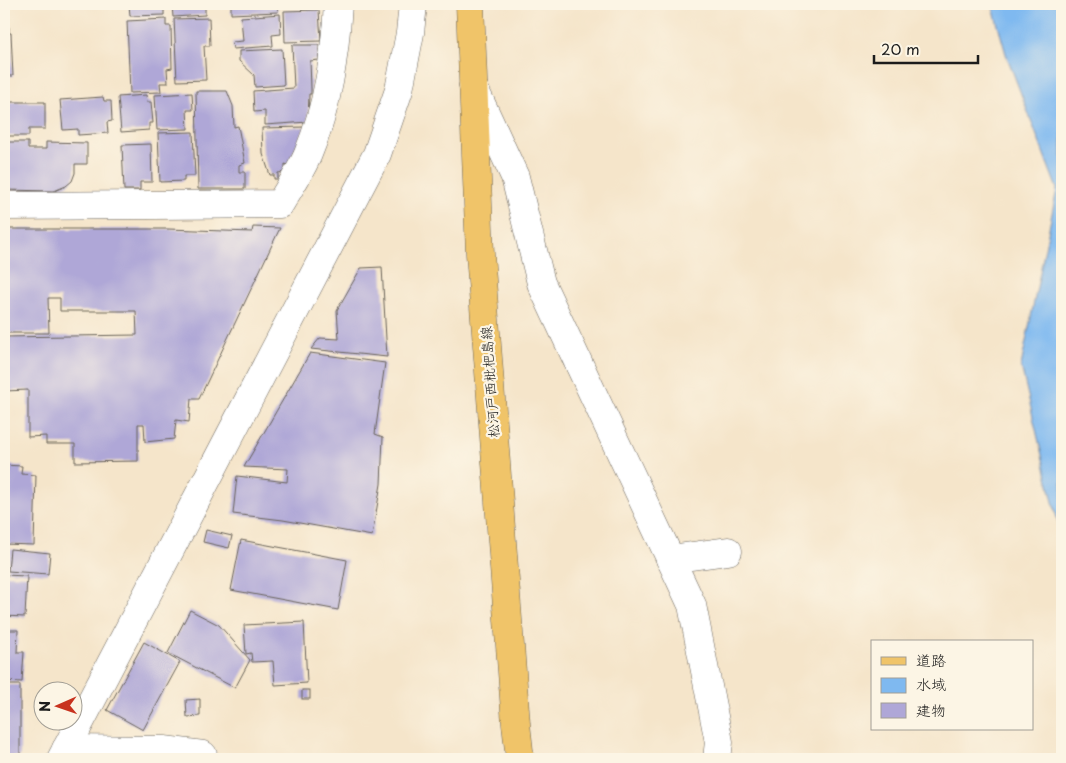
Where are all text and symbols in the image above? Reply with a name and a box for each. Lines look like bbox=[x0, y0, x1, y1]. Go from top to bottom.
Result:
scale bar bbox=[874, 32, 977, 64]
text: 20 m bbox=[881, 37, 920, 60]
street label: 松河戸西枇杷島線 bbox=[475, 325, 504, 439]
legend bbox=[871, 640, 1034, 730]
text: 道路 bbox=[916, 648, 946, 671]
text: 水域 bbox=[916, 672, 946, 695]
north arrow bbox=[32, 680, 82, 730]
text: 建物 bbox=[916, 698, 946, 721]
text: N bbox=[34, 701, 55, 712]

